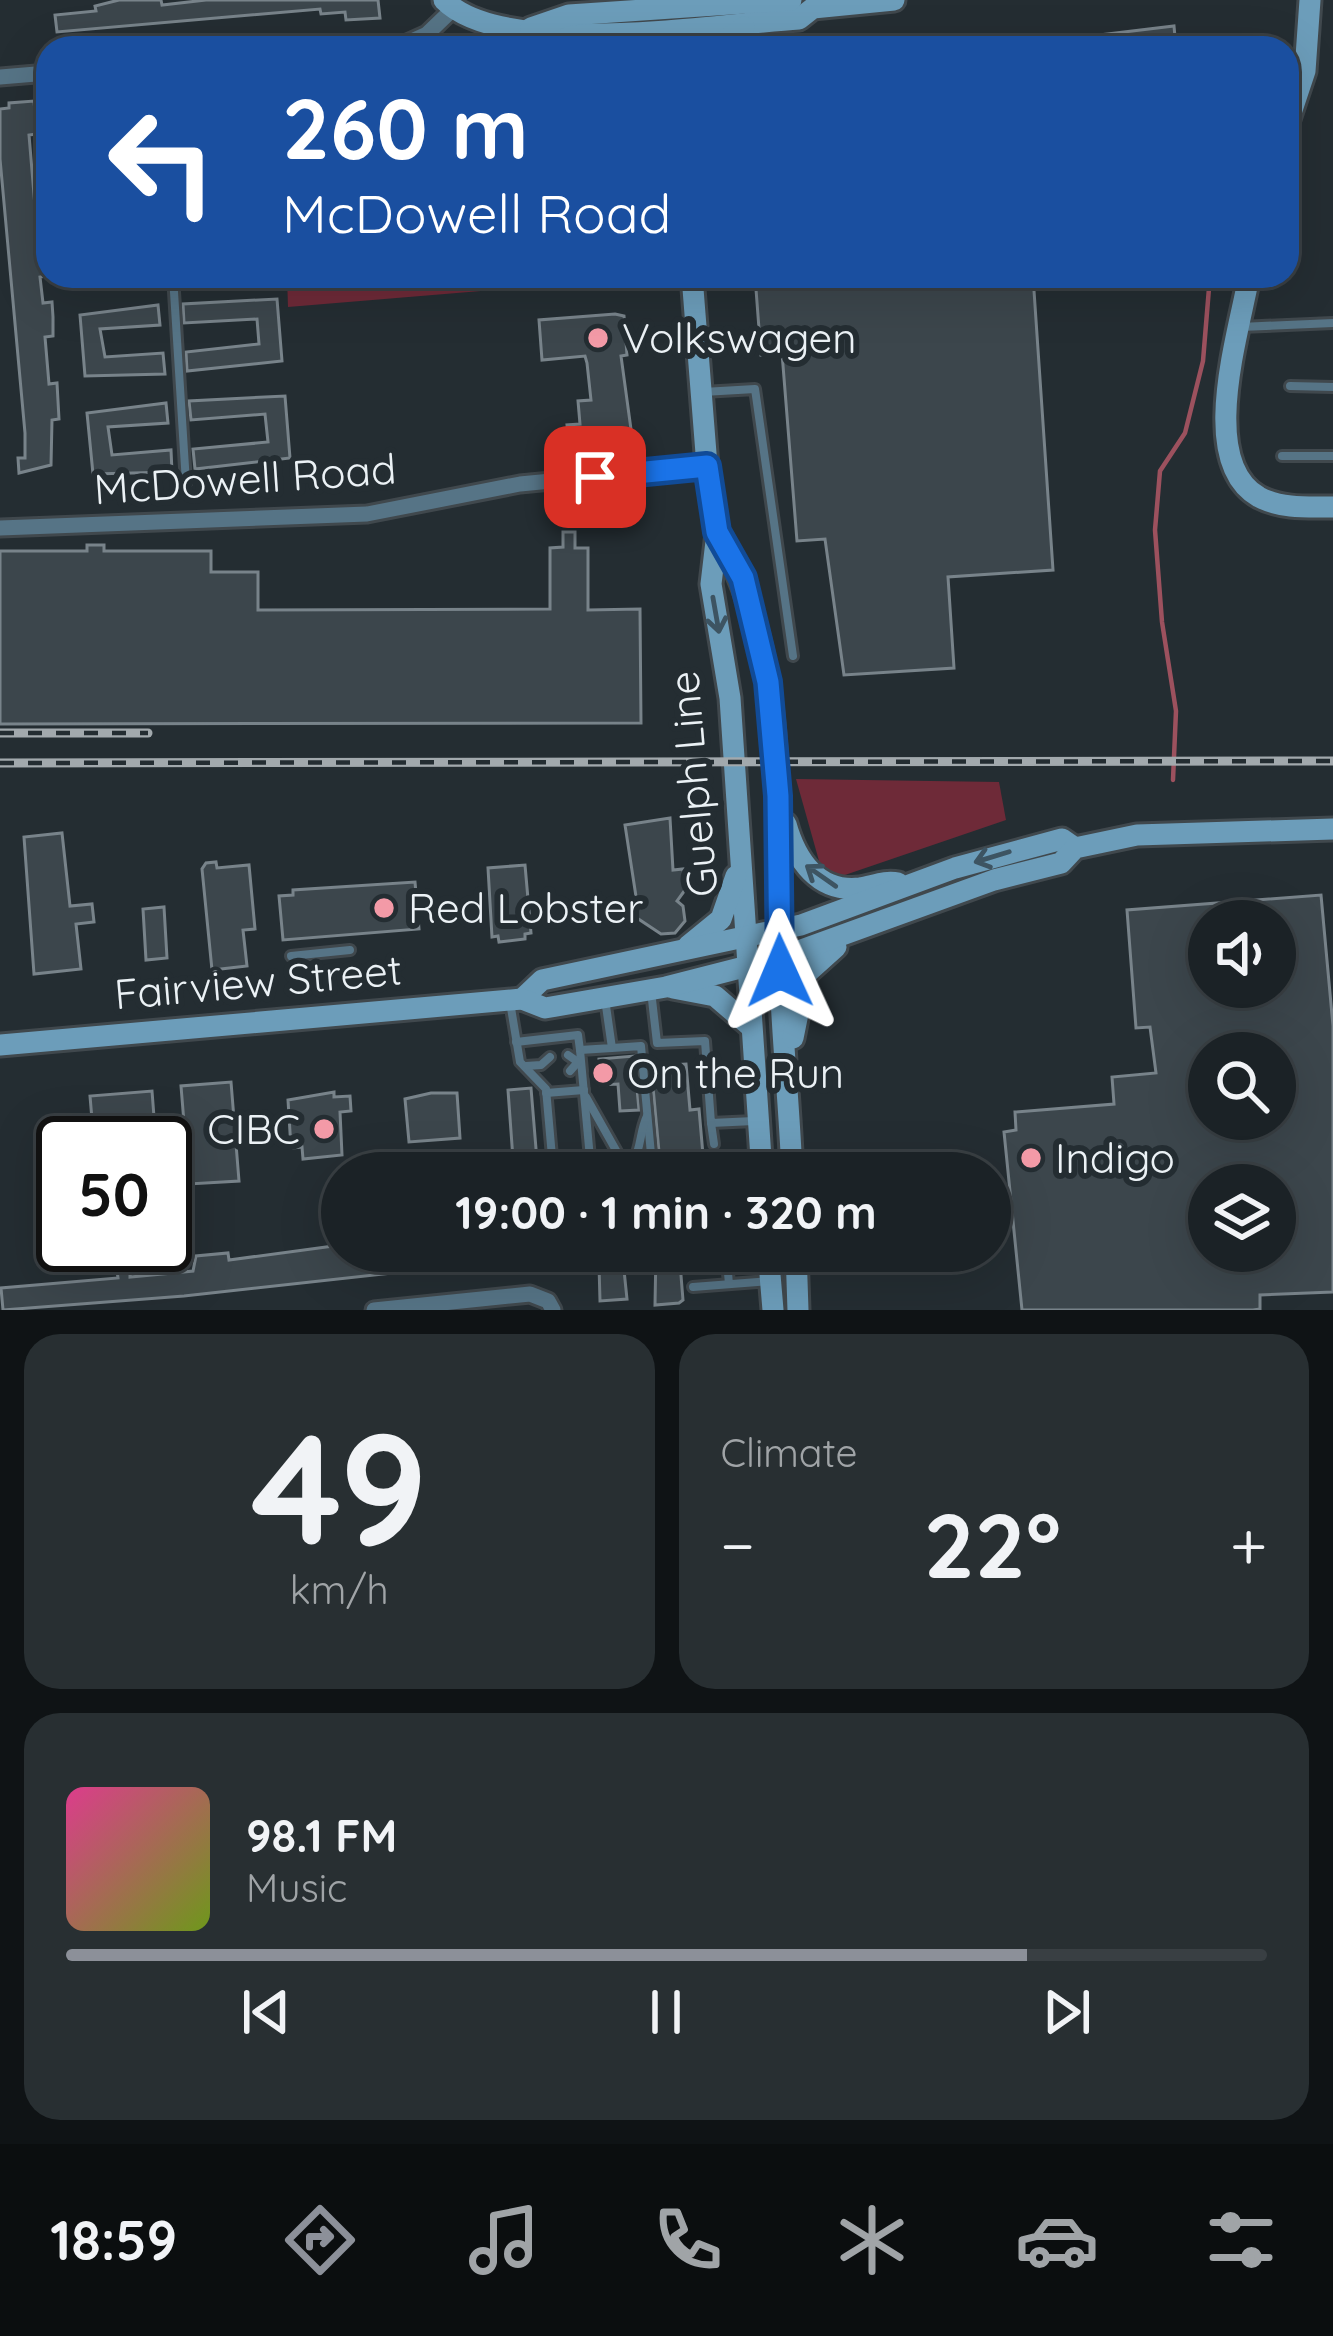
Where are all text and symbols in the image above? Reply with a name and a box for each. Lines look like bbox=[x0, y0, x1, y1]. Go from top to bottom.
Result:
text: 260 m bbox=[282, 75, 529, 180]
icon: left bbox=[84, 84, 240, 240]
text: McDowell Road bbox=[282, 179, 671, 247]
place label: Volkswagen bbox=[622, 311, 857, 364]
marker: Volkswagen bbox=[585, 325, 611, 351]
pin bbox=[544, 426, 646, 528]
street label: McDowell Road bbox=[92, 442, 398, 515]
icon: arrive bbox=[562, 444, 628, 510]
one-way arrow bbox=[705, 595, 728, 634]
street label: Guelph Line bbox=[656, 669, 729, 899]
one-way arrow bbox=[974, 847, 1012, 869]
one-way arrow bbox=[806, 864, 838, 889]
place label: Red Lobster bbox=[408, 881, 643, 934]
marker: Red Lobster bbox=[371, 895, 397, 921]
map controls bbox=[1188, 900, 1296, 1272]
button: sound bbox=[1188, 900, 1296, 1008]
position arrow bbox=[717, 908, 843, 1034]
street label: Fairview Street bbox=[112, 943, 404, 1020]
button: search bbox=[1188, 1032, 1296, 1140]
place label: On the Run bbox=[627, 1046, 844, 1099]
marker: On the Run bbox=[590, 1060, 616, 1086]
place label: CIBC bbox=[207, 1102, 300, 1155]
speed limit sign: 50 bbox=[36, 1116, 192, 1272]
marker: CIBC bbox=[311, 1116, 337, 1142]
place label: Indigo bbox=[1055, 1131, 1175, 1184]
marker: Indigo bbox=[1018, 1145, 1044, 1171]
button: layers bbox=[1188, 1164, 1296, 1272]
text: 19:00 · 1 min · 320 m bbox=[455, 1184, 877, 1240]
text: 49 bbox=[251, 1389, 428, 1584]
text: Climate bbox=[721, 1428, 858, 1477]
text: 22° bbox=[923, 1488, 1061, 1601]
text: − bbox=[721, 1503, 755, 1586]
text: + bbox=[1230, 1503, 1267, 1586]
text: km/h bbox=[290, 1565, 389, 1614]
text: 98.1 FM bbox=[246, 1807, 397, 1863]
text: Music bbox=[246, 1863, 347, 1912]
icon: previous bbox=[233, 1979, 299, 2045]
icon: pause bbox=[633, 1979, 699, 2045]
icon: next bbox=[1034, 1979, 1100, 2045]
icon: directions bbox=[278, 2198, 362, 2282]
icon: music bbox=[462, 2198, 546, 2282]
icon: phone bbox=[646, 2198, 730, 2282]
icon: climate bbox=[830, 2198, 914, 2282]
icon: car bbox=[1015, 2198, 1099, 2282]
icon: filters bbox=[1199, 2198, 1283, 2282]
text: 18:59 bbox=[50, 2206, 177, 2274]

